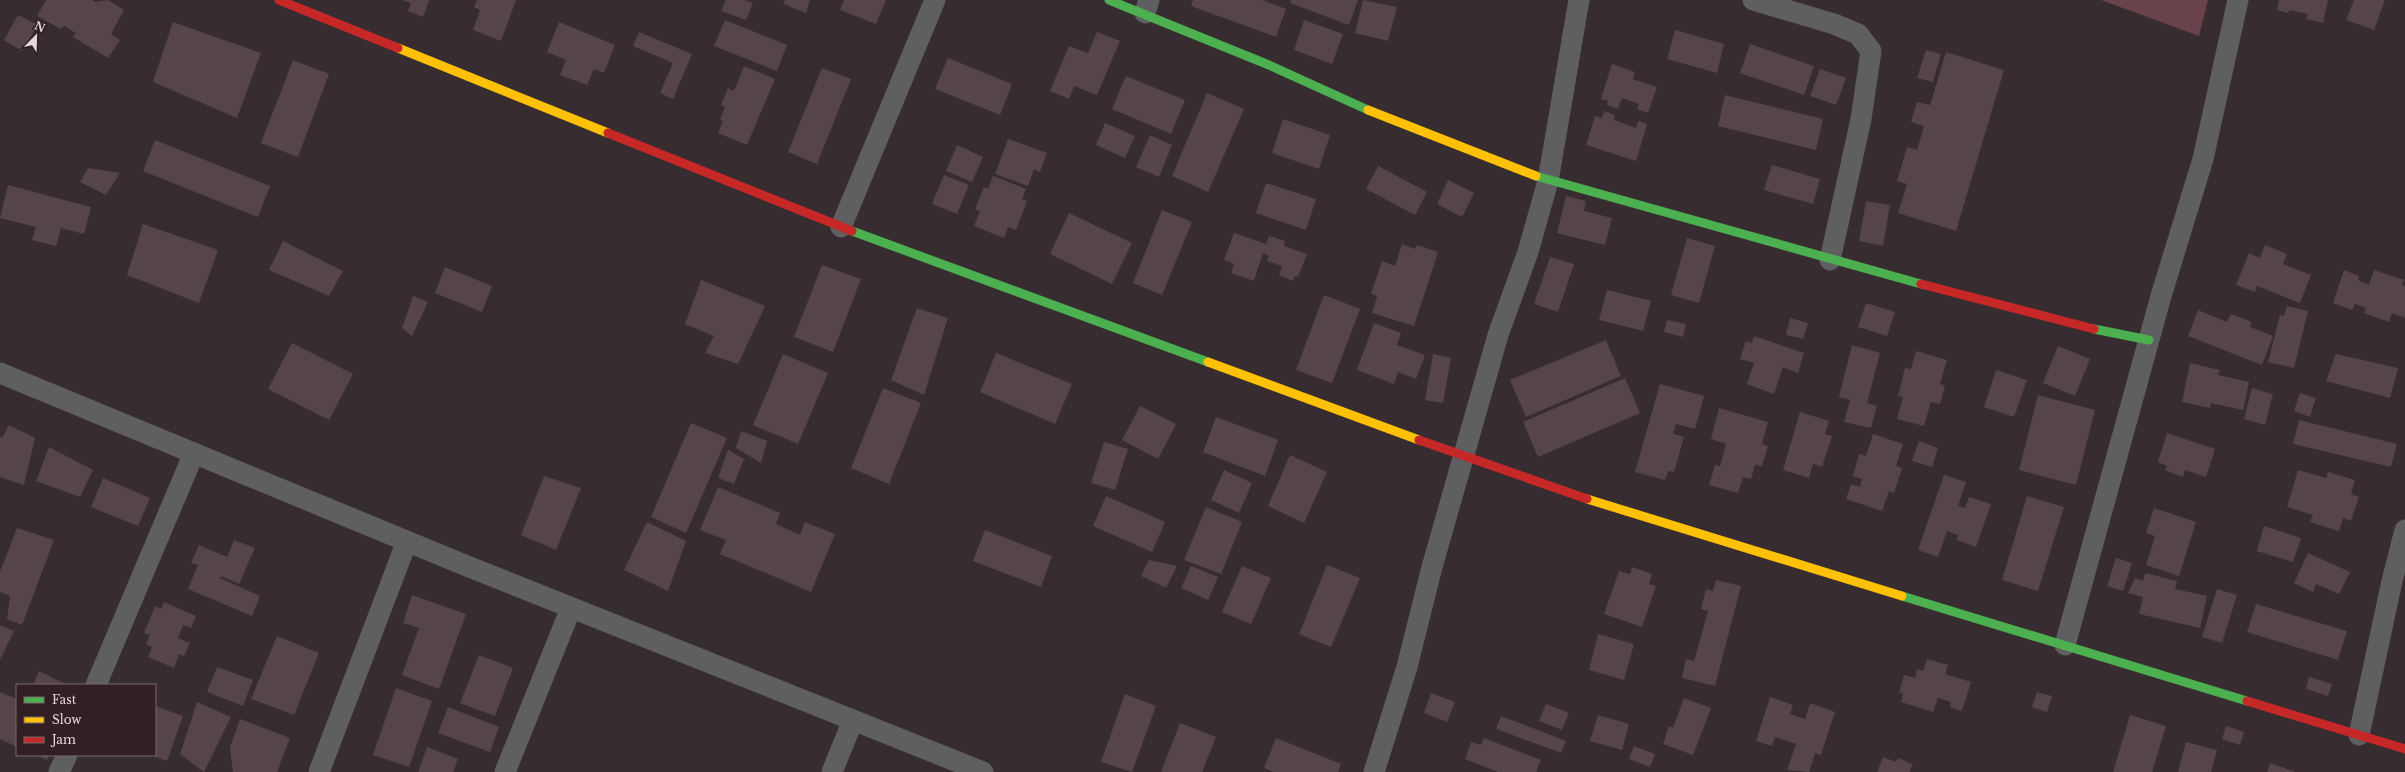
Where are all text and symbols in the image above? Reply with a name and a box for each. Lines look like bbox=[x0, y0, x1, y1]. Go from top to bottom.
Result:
north arrow bbox=[16, 16, 56, 56]
text: N bbox=[32, 18, 48, 36]
legend bbox=[16, 684, 156, 756]
text: Fast bbox=[52, 692, 77, 707]
text: Slow bbox=[52, 712, 82, 727]
text: Jam bbox=[50, 732, 76, 747]

